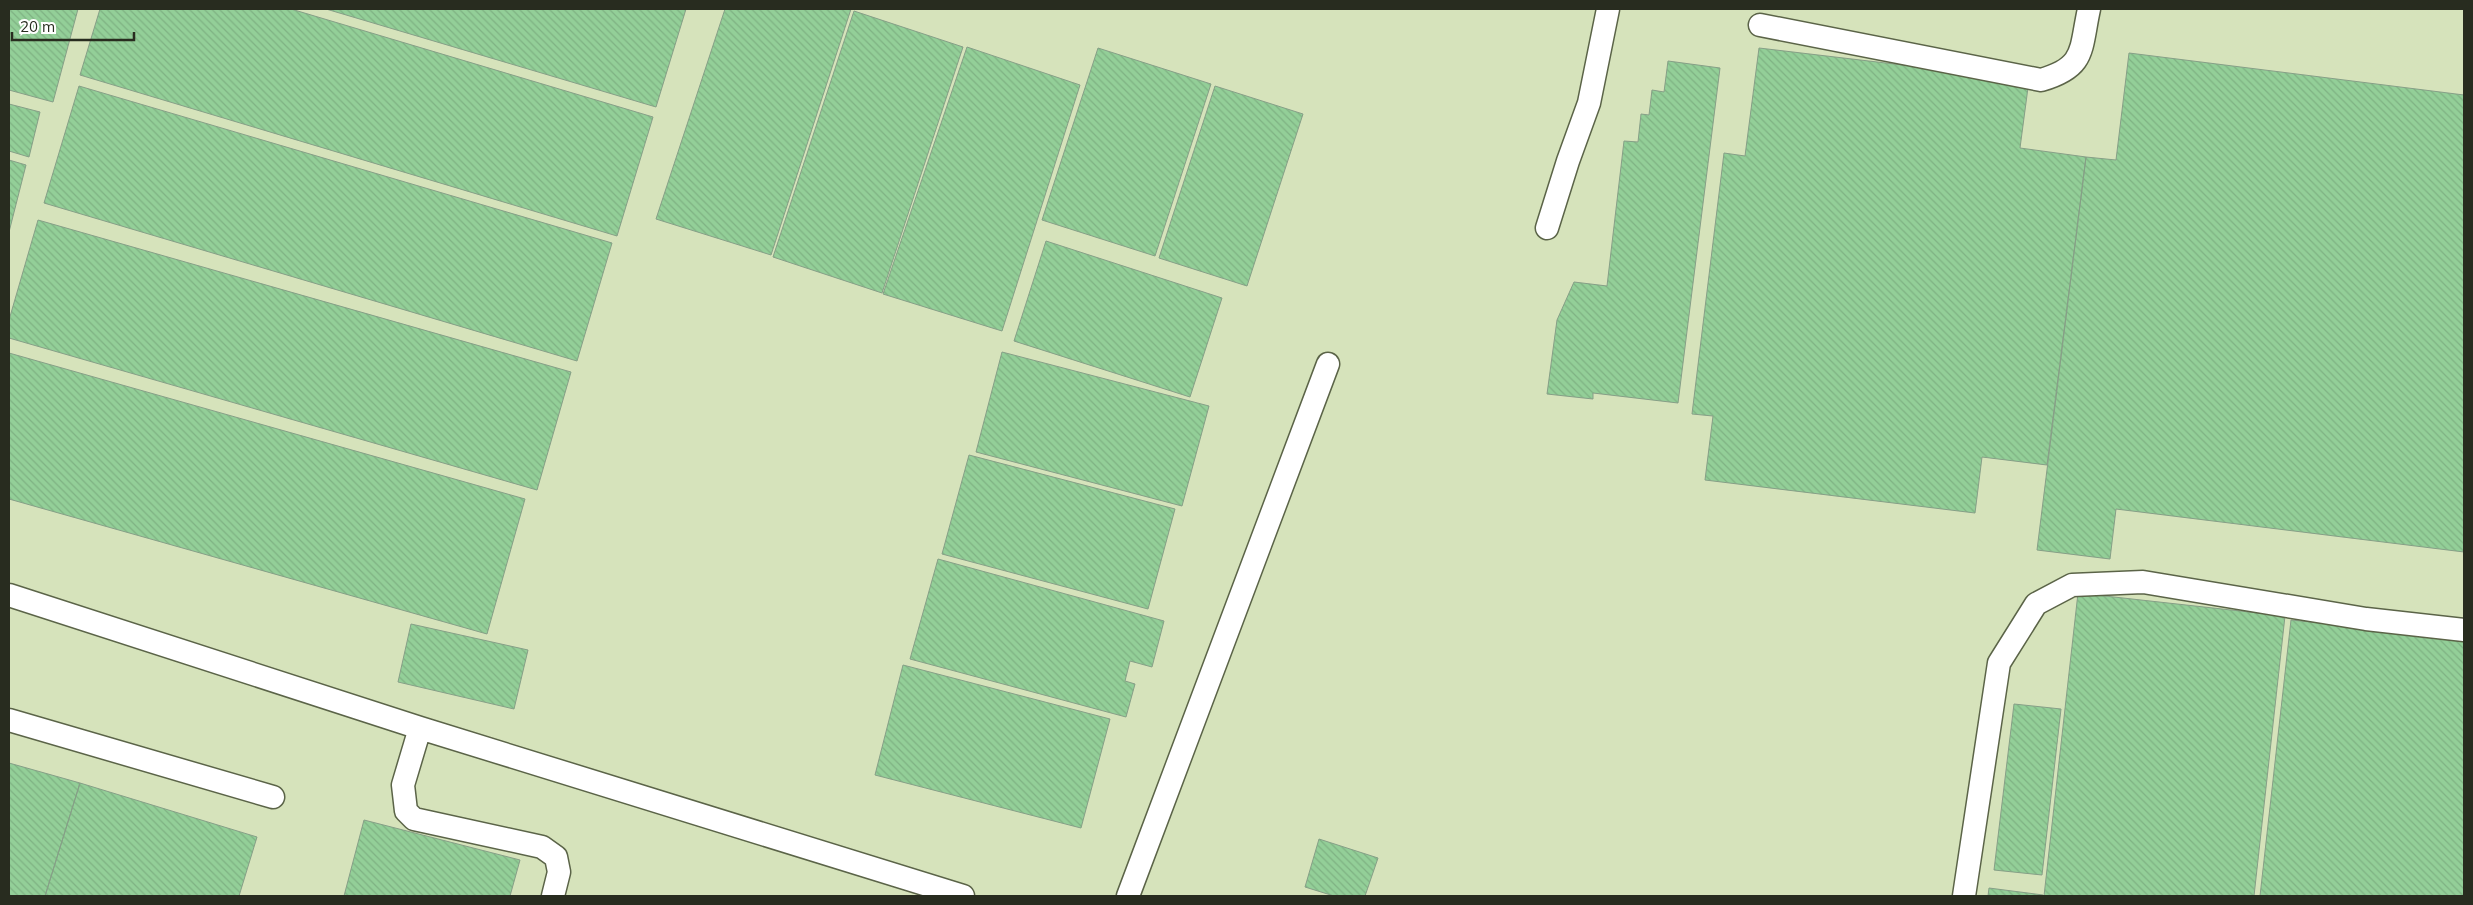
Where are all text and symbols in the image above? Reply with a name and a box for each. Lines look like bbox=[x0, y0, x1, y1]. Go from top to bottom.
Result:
scale bar bbox=[12, 10, 135, 42]
text: 20 m bbox=[20, 17, 55, 36]

